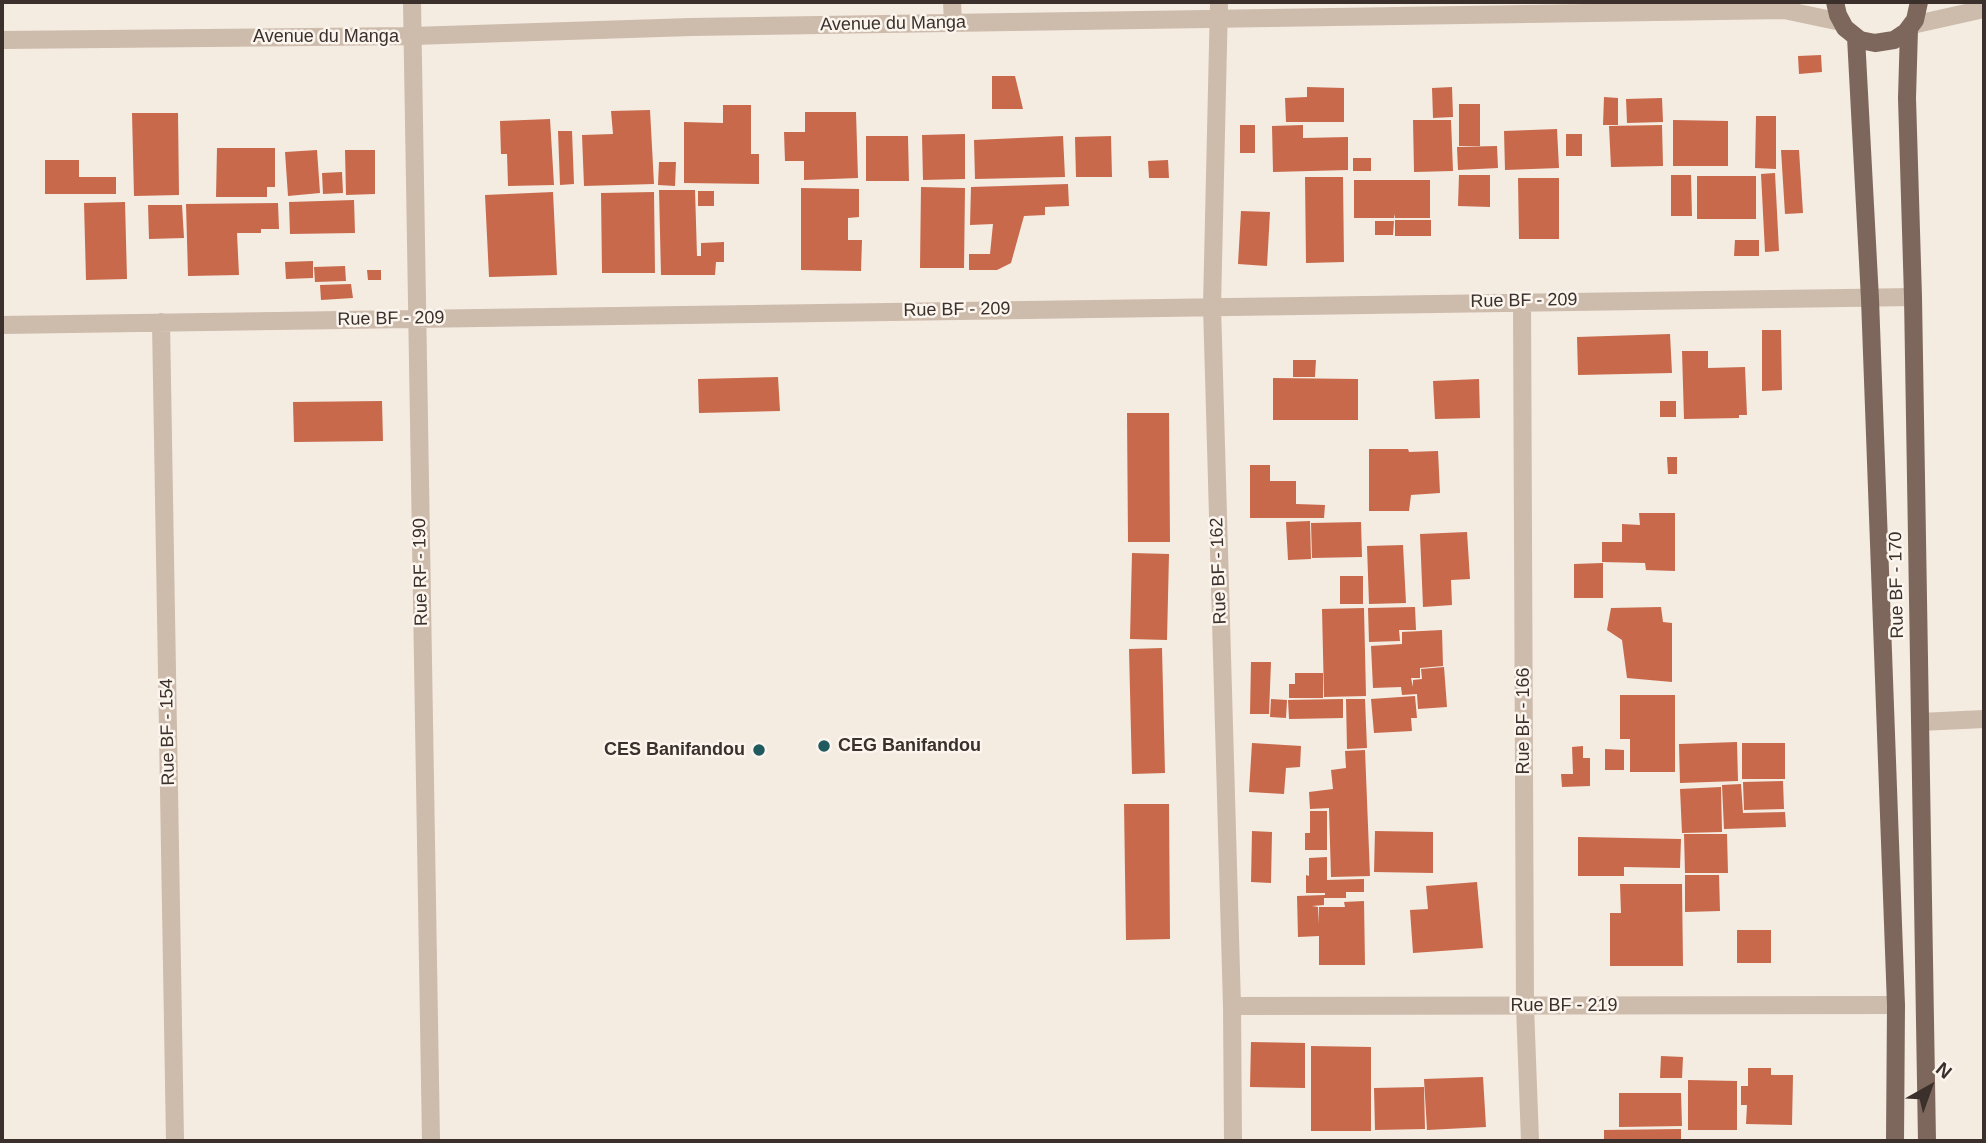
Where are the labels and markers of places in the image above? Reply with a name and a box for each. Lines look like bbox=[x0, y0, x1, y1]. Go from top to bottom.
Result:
place label: CEG Banifandou bbox=[838, 735, 981, 757]
marker: CEG Banifandou bbox=[816, 738, 832, 754]
place label: CES Banifandou bbox=[604, 739, 745, 761]
marker: CES Banifandou bbox=[751, 742, 767, 758]

